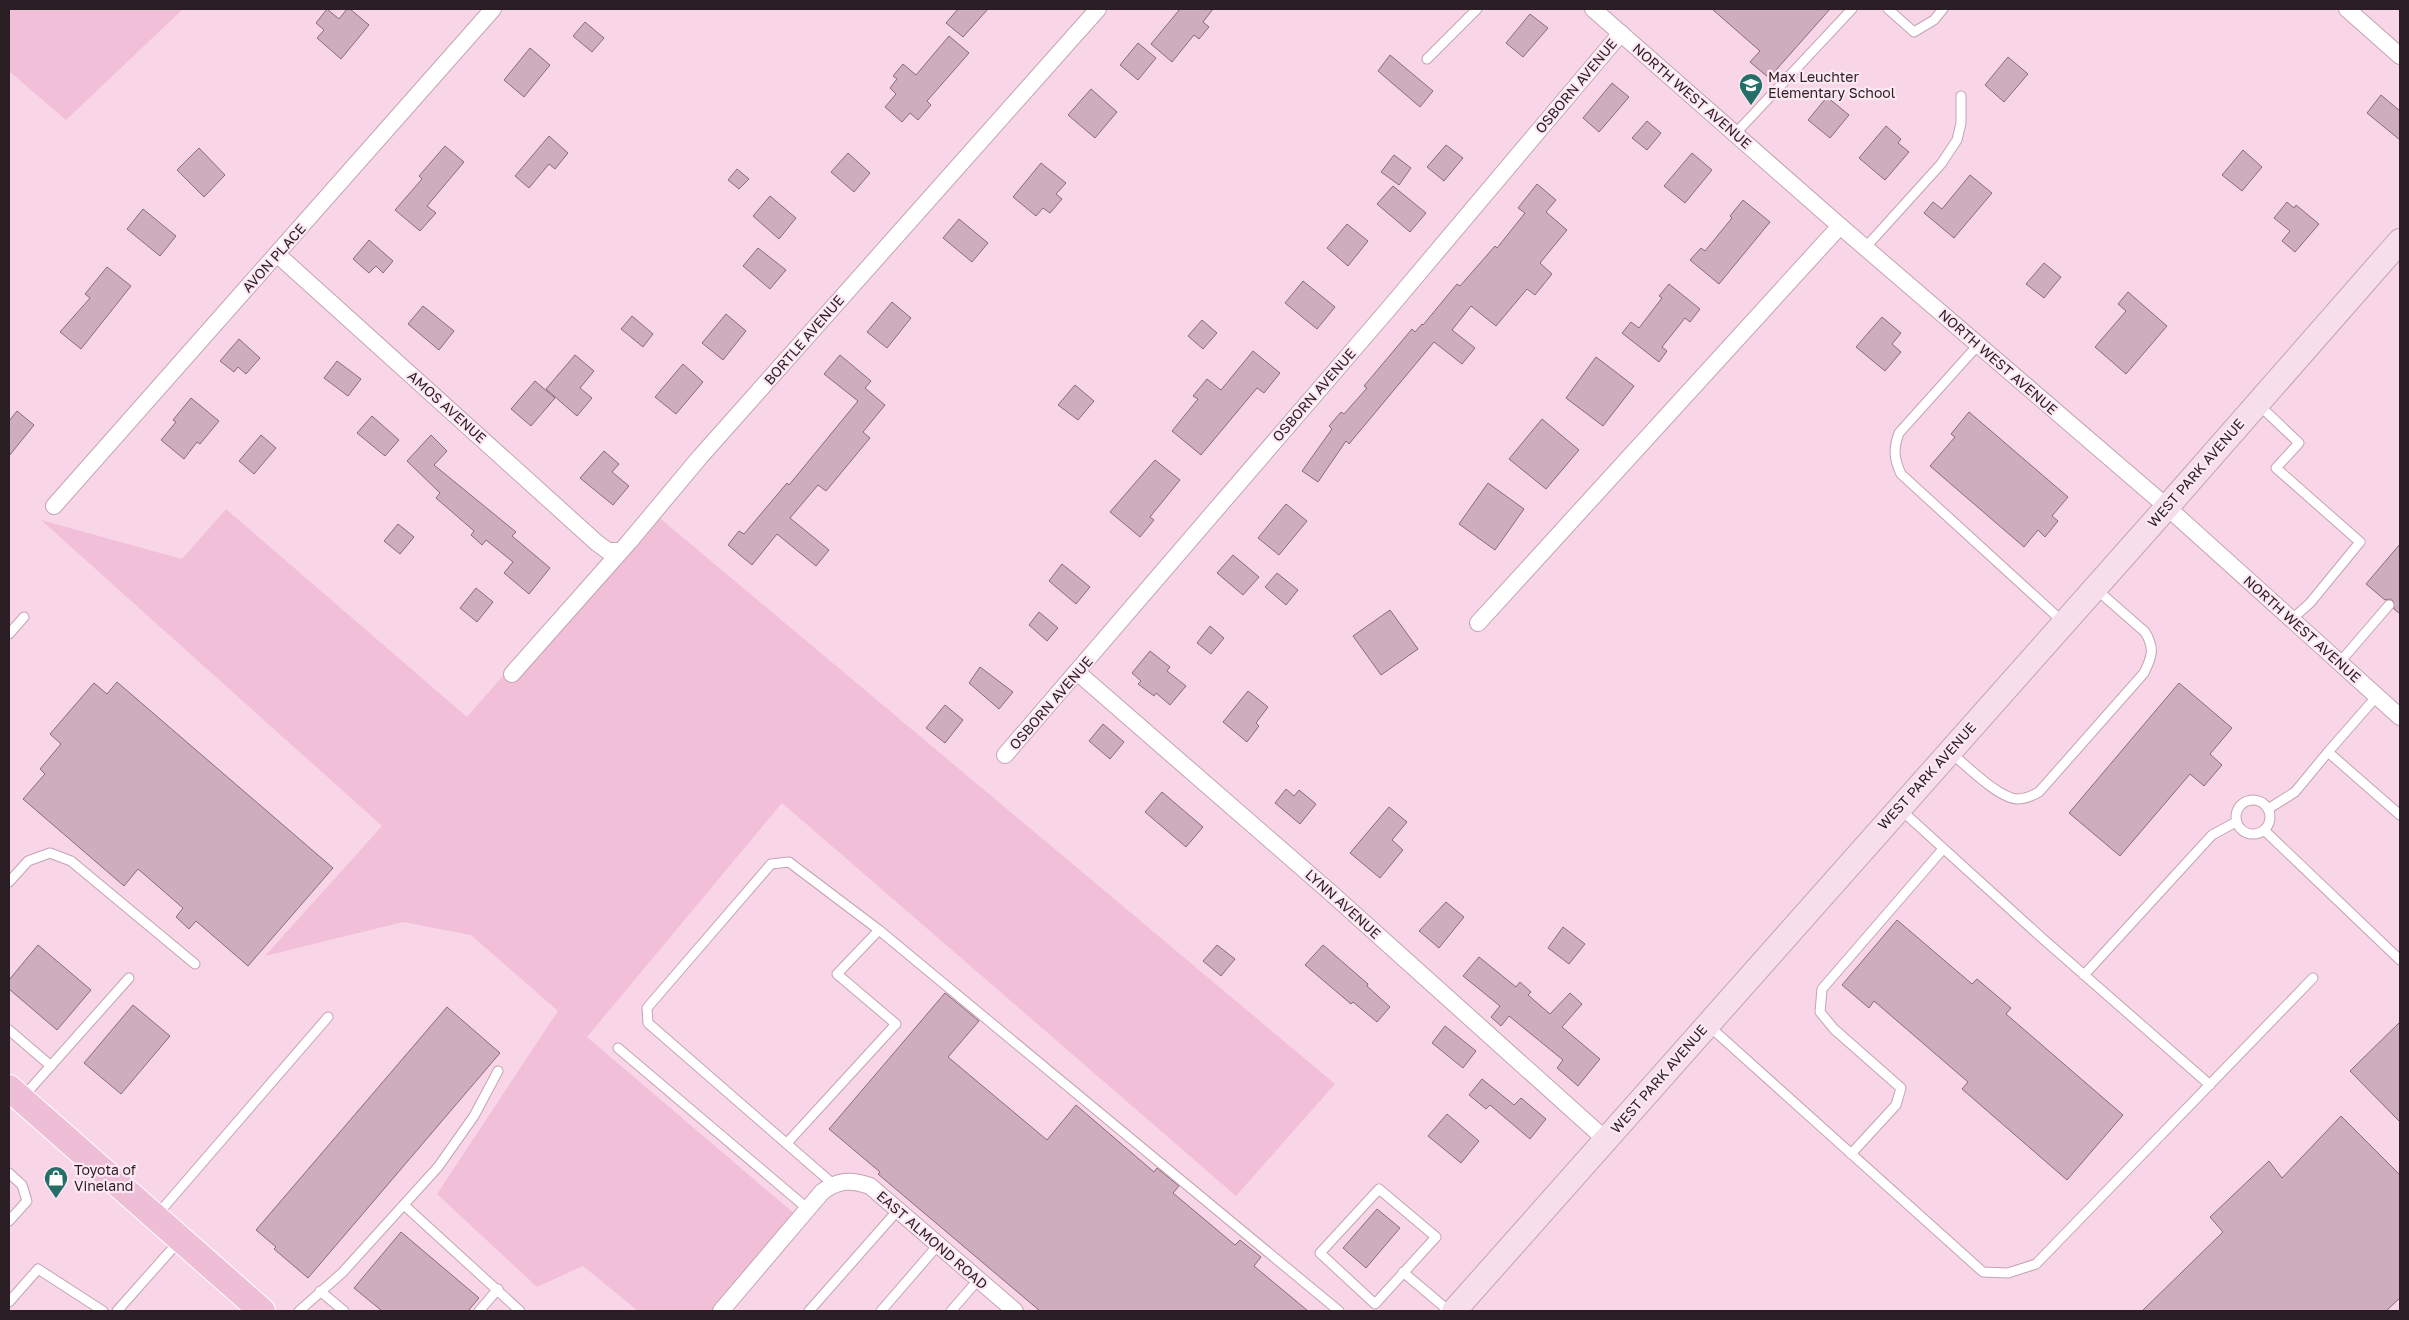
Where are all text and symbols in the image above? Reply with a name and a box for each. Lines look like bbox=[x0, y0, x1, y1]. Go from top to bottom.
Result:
street label: OSBORN AVENUE bbox=[1531, 35, 1620, 136]
street label: NORTH WEST AVENUE bbox=[1630, 39, 1755, 152]
place label: Max Leuchter Elementary School bbox=[1768, 68, 1895, 101]
school or university icon: Max Leuchter Elementary School bbox=[1738, 72, 1764, 106]
street label: AVON PLACE bbox=[238, 220, 309, 295]
street label: BORTLE AVENUE bbox=[760, 291, 847, 388]
street label: NORTH WEST AVENUE bbox=[1936, 305, 2061, 418]
street label: OSBORN AVENUE bbox=[1268, 345, 1359, 445]
street label: AMOS AVENUE bbox=[405, 367, 490, 446]
street label: WEST PARK AVENUE bbox=[2144, 415, 2247, 531]
street label: NORTH WEST AVENUE bbox=[2240, 572, 2364, 686]
street label: OSBORN AVENUE bbox=[1005, 653, 1096, 753]
street label: WEST PARK AVENUE bbox=[1874, 719, 1979, 833]
street label: LYNN AVENUE bbox=[1302, 865, 1385, 942]
street label: WEST PARK AVENUE bbox=[1607, 1021, 1710, 1137]
place label: Toyota of Vineland bbox=[74, 1161, 136, 1194]
shop icon: Toyota of Vineland bbox=[43, 1165, 69, 1199]
street label: EAST ALMOND ROAD bbox=[873, 1187, 991, 1292]

